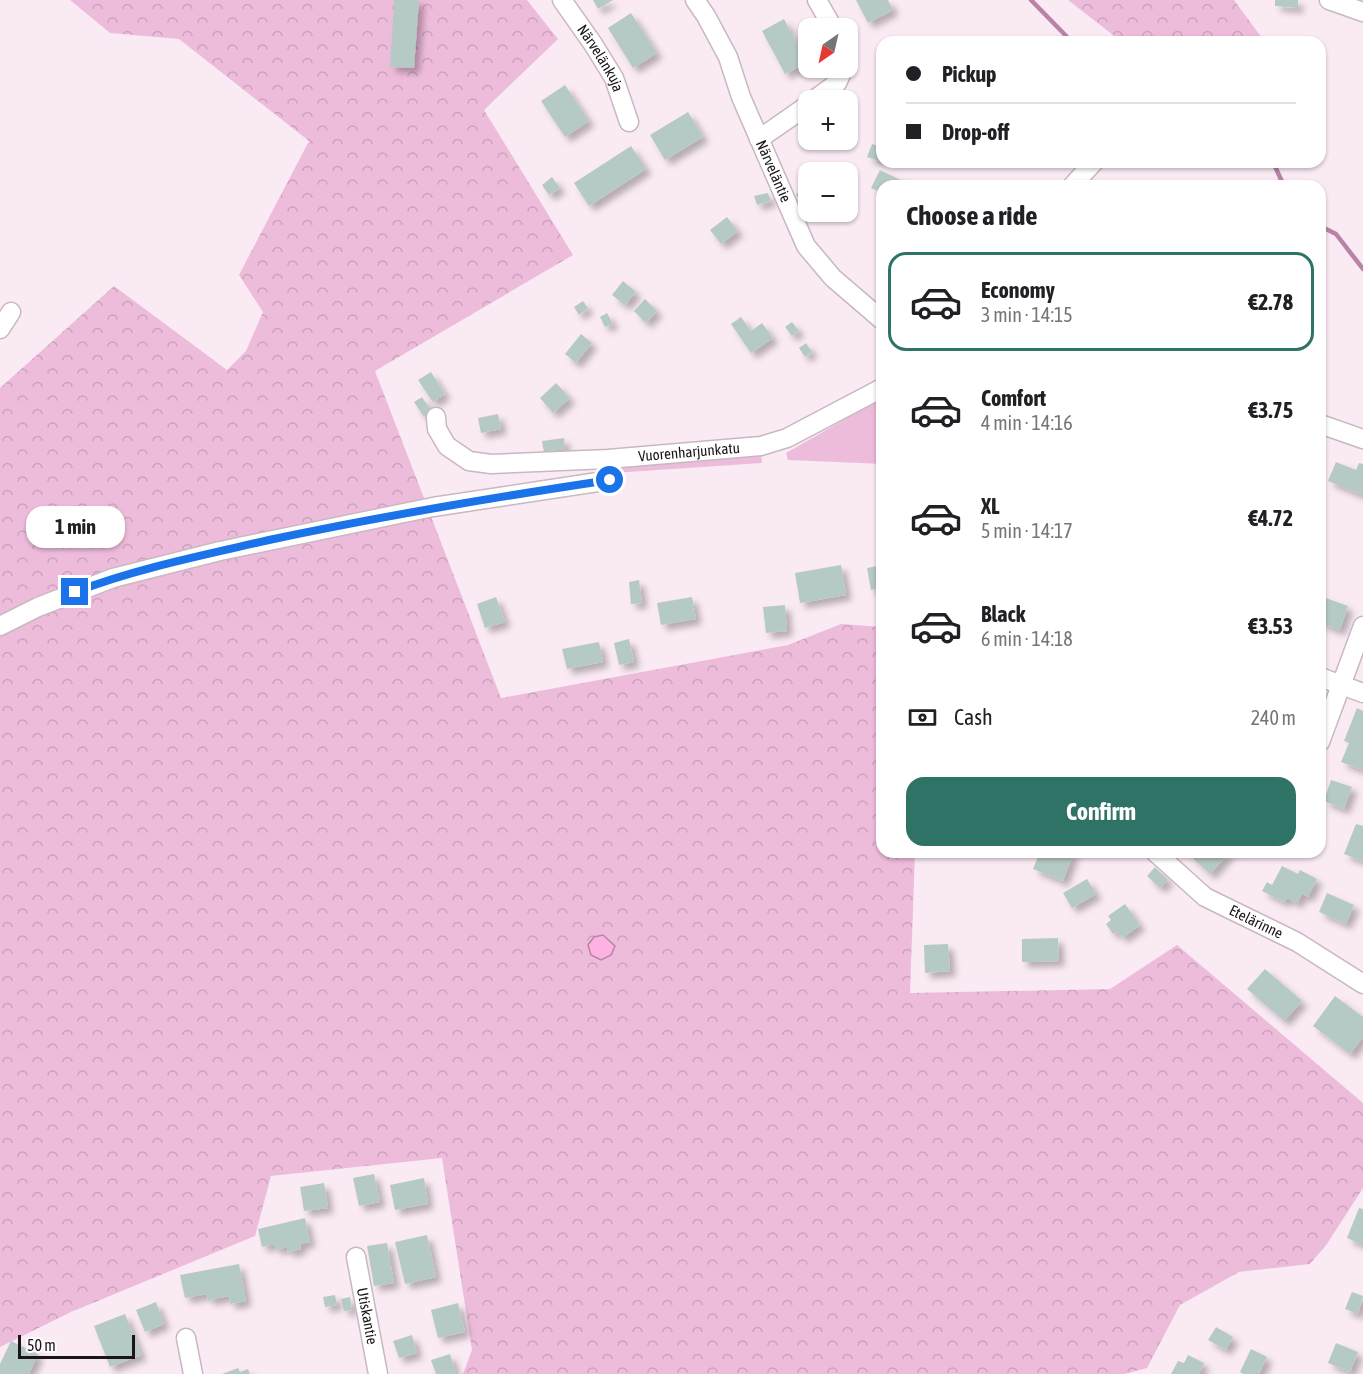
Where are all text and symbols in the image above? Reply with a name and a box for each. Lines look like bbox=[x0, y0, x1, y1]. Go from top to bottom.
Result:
north arrow bbox=[798, 18, 858, 78]
map controls bbox=[798, 18, 858, 222]
street label: Närvelänkuja bbox=[574, 21, 627, 94]
text: Pickup bbox=[942, 61, 997, 87]
button: + bbox=[798, 90, 858, 150]
text: Drop-off bbox=[942, 119, 1009, 145]
street label: Närveläntie bbox=[753, 137, 795, 205]
button: − bbox=[798, 162, 858, 222]
text: Choose a ride bbox=[906, 200, 1038, 231]
icon: car bbox=[909, 275, 963, 329]
text: Economy bbox=[981, 277, 1055, 303]
text: €2.78 bbox=[1248, 289, 1293, 315]
text: 3 min · 14:15 bbox=[981, 303, 1073, 326]
icon: car bbox=[909, 383, 963, 437]
text: Comfort bbox=[981, 385, 1046, 411]
text: €3.75 bbox=[1248, 397, 1293, 423]
text: 4 min · 14:16 bbox=[981, 411, 1073, 434]
street label: Vuorenharjunkatu bbox=[638, 439, 740, 464]
route start bbox=[596, 466, 623, 493]
icon: car bbox=[909, 491, 963, 545]
text: XL bbox=[981, 493, 999, 519]
callout: 1 min bbox=[26, 505, 124, 547]
text: €4.72 bbox=[1248, 505, 1293, 531]
text: 1 min bbox=[55, 515, 96, 538]
text: 5 min · 14:17 bbox=[981, 519, 1073, 542]
route end bbox=[61, 578, 88, 605]
icon: car bbox=[909, 599, 963, 653]
text: Black bbox=[981, 601, 1025, 627]
text: €3.53 bbox=[1248, 613, 1293, 639]
text: 6 min · 14:18 bbox=[981, 627, 1073, 650]
icon: cash bbox=[906, 701, 939, 734]
text: Cash bbox=[954, 704, 993, 730]
text: 240 m bbox=[1251, 706, 1296, 729]
button: Confirm bbox=[906, 777, 1296, 846]
street label: Etelärinne bbox=[1227, 901, 1286, 942]
street label: Utiskantie bbox=[354, 1286, 381, 1346]
scale bar bbox=[18, 1332, 135, 1360]
text: 50 m bbox=[27, 1336, 56, 1354]

